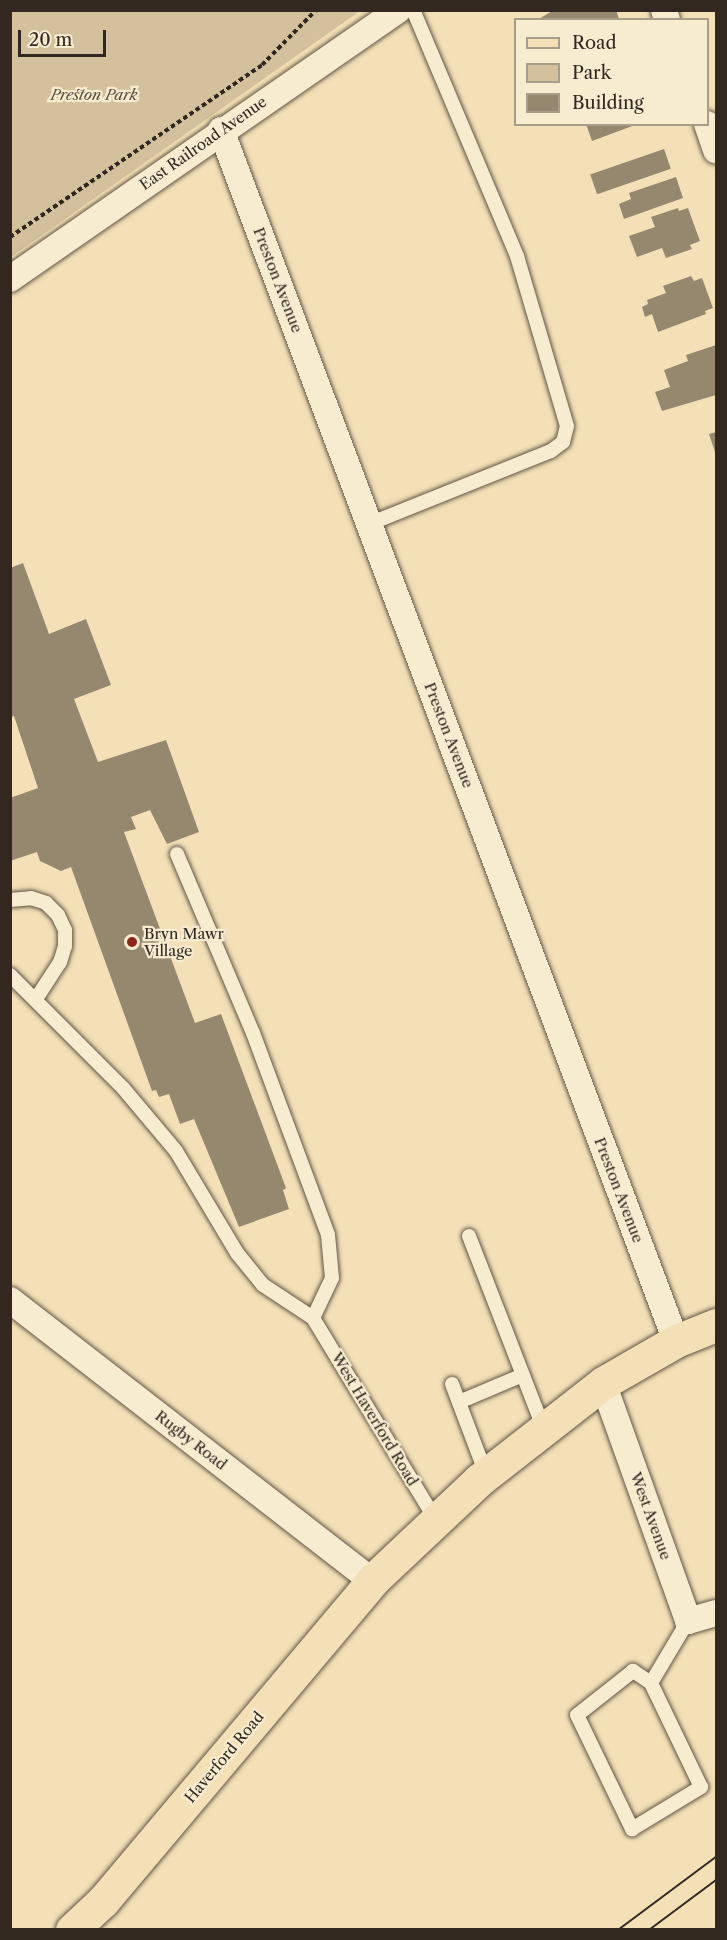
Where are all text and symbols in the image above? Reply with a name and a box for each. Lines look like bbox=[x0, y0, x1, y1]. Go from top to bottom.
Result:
scale bar bbox=[21, 18, 110, 56]
legend bbox=[514, 18, 709, 126]
text: 20 m bbox=[29, 29, 72, 51]
text: Road bbox=[572, 32, 617, 54]
text: Park bbox=[572, 62, 611, 84]
park label: Preston Park bbox=[50, 86, 138, 104]
street label: East Railroad Avenue bbox=[136, 92, 270, 194]
text: Building bbox=[572, 92, 644, 114]
street label: Preston Avenue bbox=[250, 224, 306, 336]
street label: Preston Avenue bbox=[421, 679, 477, 791]
place label: Bryn Mawr Village bbox=[144, 924, 224, 959]
marker: Bryn Mawr Village bbox=[125, 935, 139, 949]
street label: Preston Avenue bbox=[591, 1134, 647, 1246]
street label: West Haverford Road bbox=[328, 1349, 422, 1489]
street label: Rugby Road bbox=[151, 1406, 231, 1474]
street label: West Avenue bbox=[627, 1469, 675, 1563]
street label: Haverford Road bbox=[181, 1708, 267, 1806]

